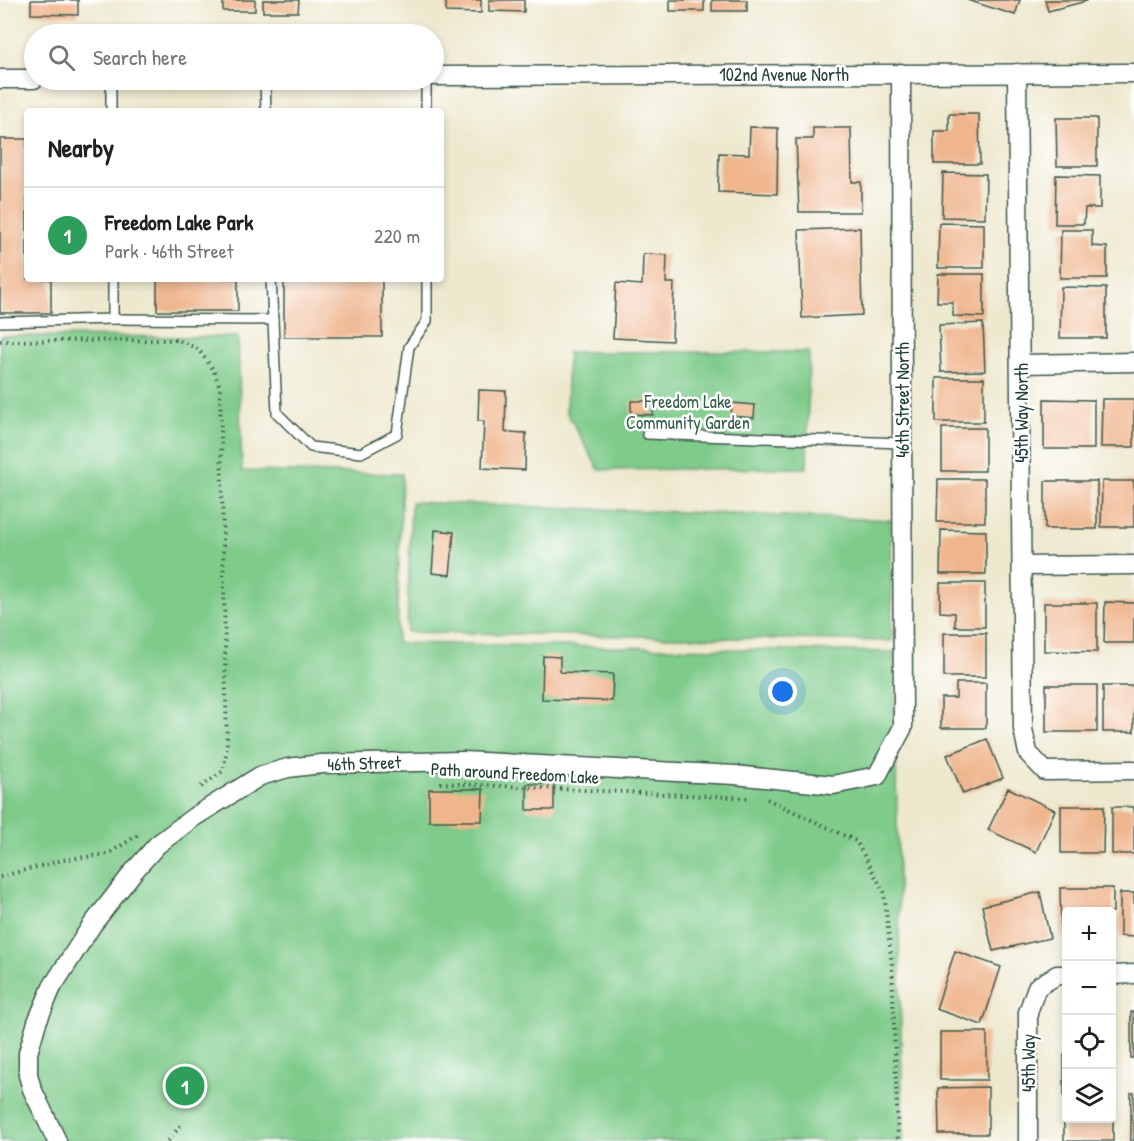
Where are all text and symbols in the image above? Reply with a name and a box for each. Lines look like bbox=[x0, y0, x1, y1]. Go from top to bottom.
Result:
search box bbox=[24, 24, 444, 90]
icon: search bbox=[45, 41, 78, 74]
text: Search here bbox=[93, 42, 187, 72]
street label: 102nd Avenue North bbox=[719, 62, 849, 87]
text: Nearby bbox=[48, 130, 114, 165]
text: Freedom Lake Park bbox=[105, 207, 253, 237]
text: 1 bbox=[64, 222, 71, 249]
text: 220 m bbox=[374, 222, 420, 249]
text: Park · 46th Street bbox=[105, 237, 234, 264]
street label: 46th Street North bbox=[890, 342, 915, 458]
street label: 45th Way North bbox=[1009, 363, 1034, 463]
park label: Freedom Lake Community Garden bbox=[626, 389, 750, 435]
your location bbox=[768, 677, 797, 706]
street label: 46th Street bbox=[327, 749, 402, 777]
street label: Path around Freedom Lake bbox=[430, 756, 600, 790]
map controls bbox=[1062, 907, 1116, 1123]
button: + bbox=[1062, 907, 1116, 961]
button: − bbox=[1062, 961, 1116, 1015]
button: locate bbox=[1062, 1015, 1116, 1069]
street label: 45th Way bbox=[1016, 1034, 1041, 1092]
pin: 1 bbox=[166, 1064, 204, 1108]
button: layers bbox=[1062, 1069, 1116, 1123]

